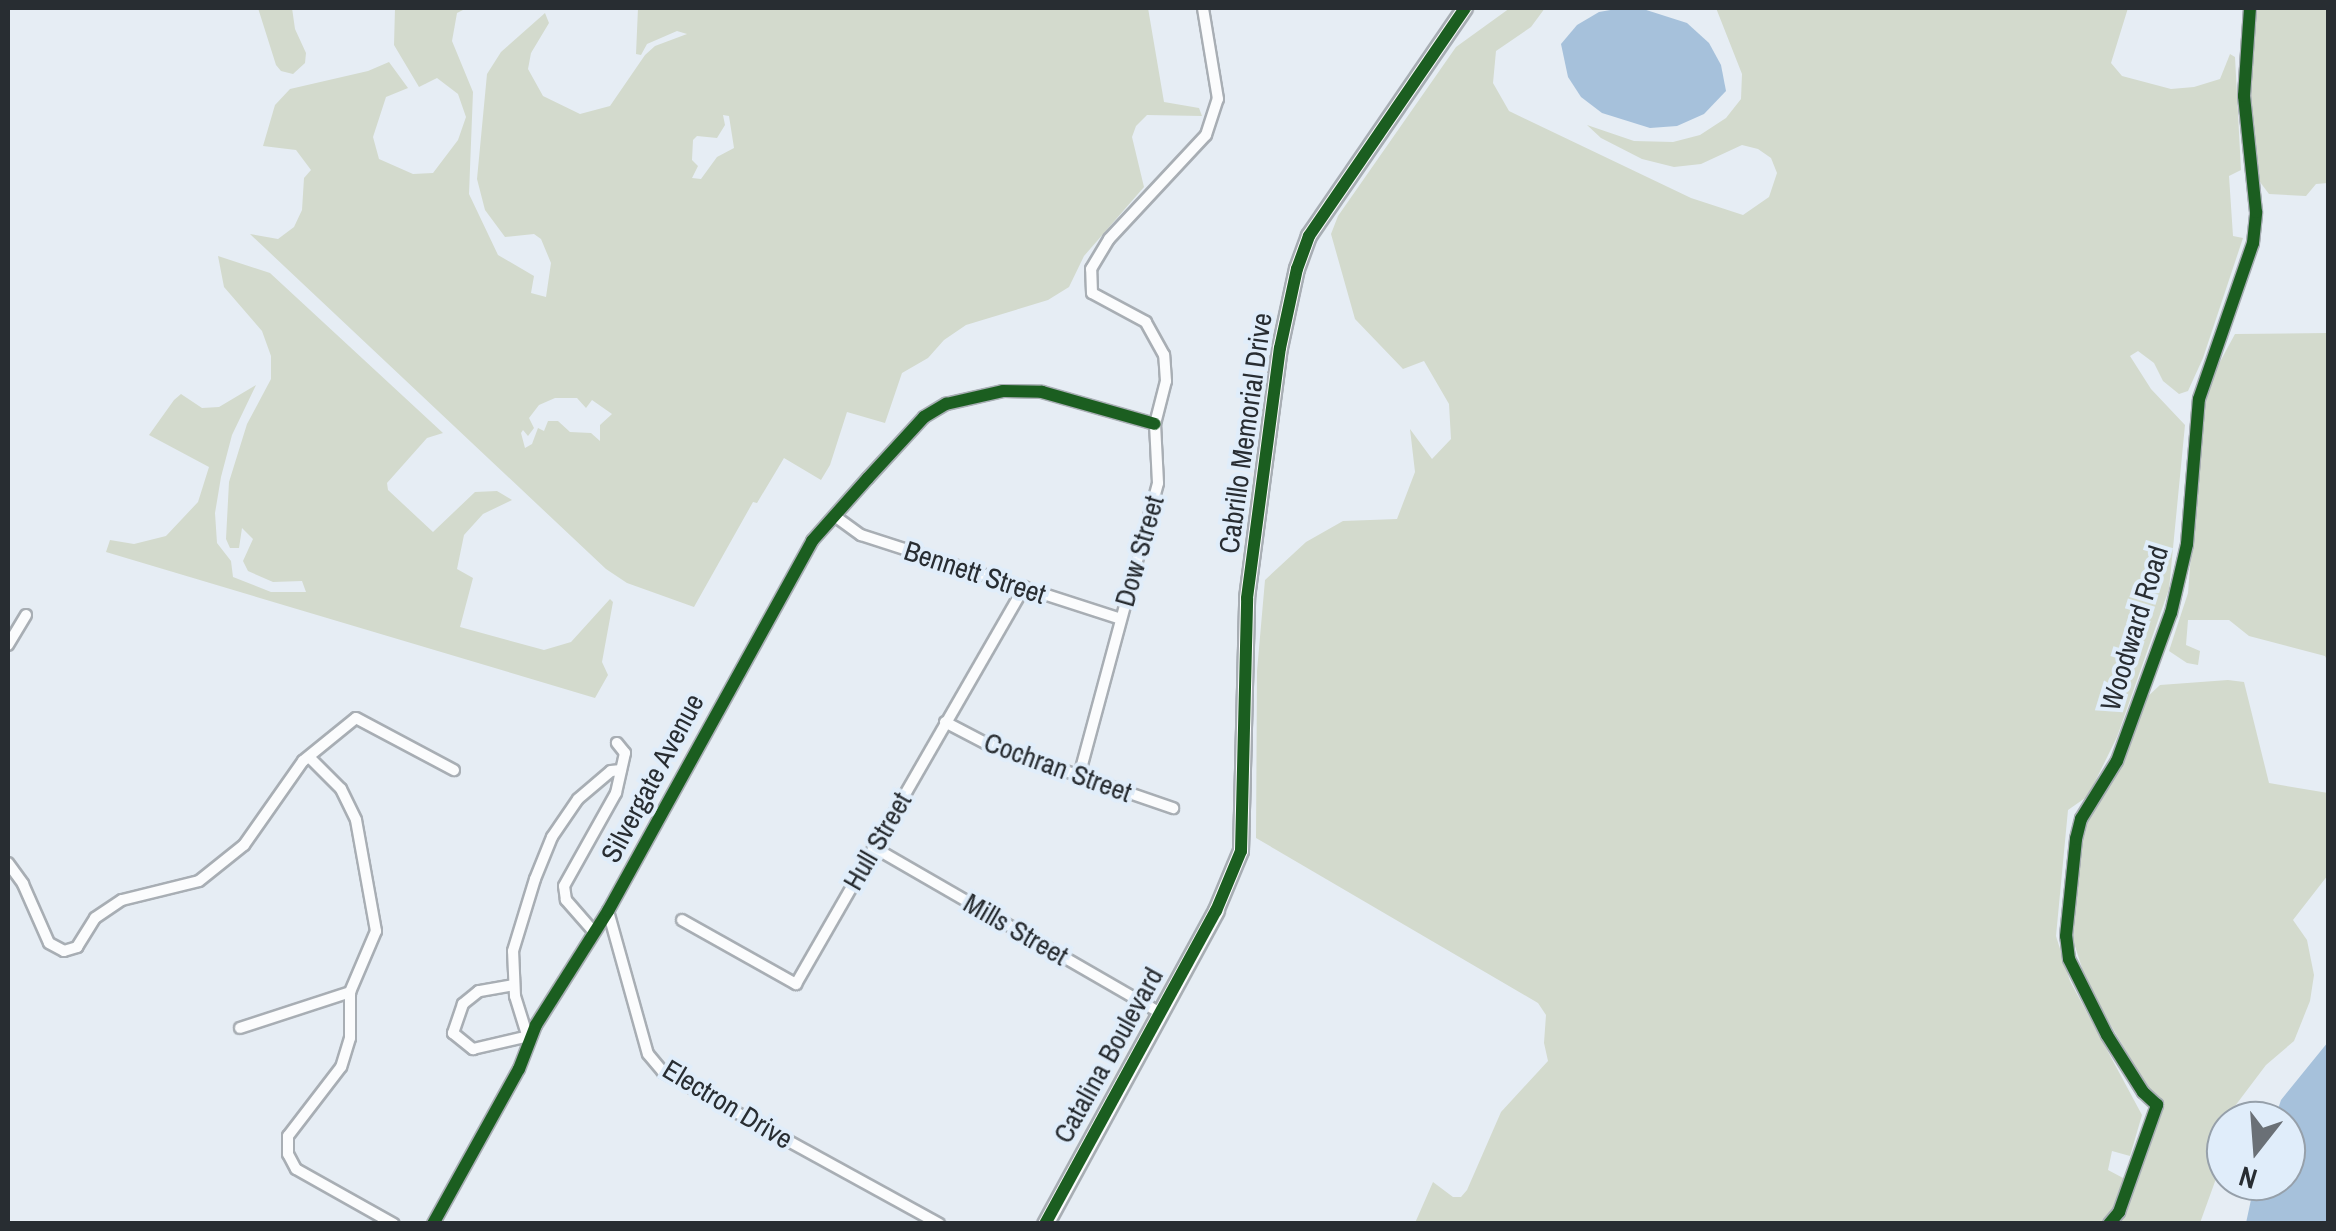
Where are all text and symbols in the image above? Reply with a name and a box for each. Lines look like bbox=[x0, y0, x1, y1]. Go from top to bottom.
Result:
street label: Cabrillo Memorial Drive bbox=[1211, 311, 1279, 555]
street label: Dow Street bbox=[1107, 492, 1171, 610]
street label: Bennett Street bbox=[900, 533, 1050, 611]
street label: Woodward Road bbox=[2093, 542, 2175, 714]
street label: Silvergate Avenue bbox=[593, 687, 711, 869]
street label: Cochran Street bbox=[980, 725, 1136, 809]
street label: Hull Street bbox=[836, 786, 918, 896]
street label: Mills Street bbox=[958, 886, 1074, 972]
street label: Catalina Boulevard bbox=[1046, 961, 1170, 1149]
street label: Electron Drive bbox=[657, 1052, 799, 1156]
north arrow bbox=[2206, 1101, 2306, 1201]
text: N bbox=[2234, 1157, 2261, 1198]

